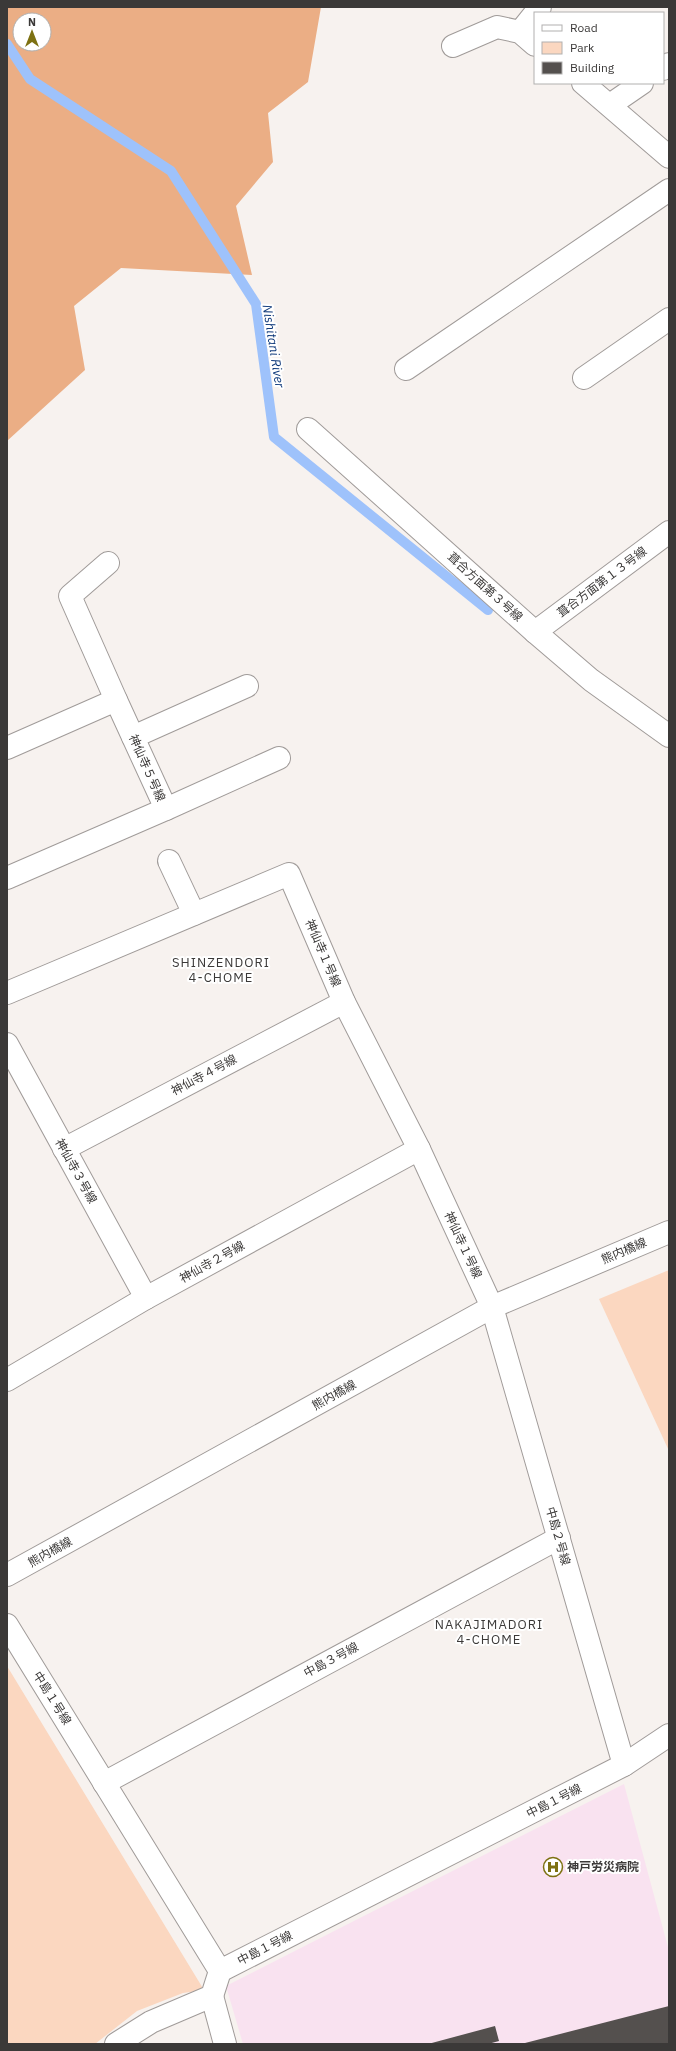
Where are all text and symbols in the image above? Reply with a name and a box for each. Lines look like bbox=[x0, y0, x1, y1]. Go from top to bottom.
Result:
north arrow bbox=[12, 12, 52, 52]
legend bbox=[534, 12, 664, 84]
text: N bbox=[28, 15, 36, 29]
text: Road bbox=[570, 20, 598, 35]
text: Park bbox=[570, 40, 595, 55]
text: Building bbox=[570, 60, 615, 75]
water label: Nishitani River bbox=[259, 303, 289, 390]
street label: 葺合方面第１３号線 bbox=[554, 543, 649, 620]
street label: 葺合方面第３号線 bbox=[445, 549, 526, 624]
street label: 神仙寺５号線 bbox=[126, 732, 169, 804]
street label: 神仙寺１号線 bbox=[302, 917, 344, 989]
district label: SHINZENDORI 4-CHOME bbox=[172, 954, 270, 986]
street label: 神仙寺４号線 bbox=[168, 1051, 239, 1098]
street label: 神仙寺３号線 bbox=[52, 1136, 100, 1206]
street label: 神仙寺１号線 bbox=[441, 1209, 485, 1281]
street label: 熊内橋線 bbox=[599, 1234, 649, 1267]
street label: 神仙寺２号線 bbox=[177, 1238, 247, 1286]
street label: 熊内橋線 bbox=[309, 1376, 358, 1413]
street label: 中島２号線 bbox=[543, 1505, 574, 1567]
street label: 熊内橋線 bbox=[25, 1533, 74, 1570]
district label: NAKAJIMADORI 4-CHOME bbox=[435, 1616, 543, 1648]
street label: 中島３号線 bbox=[301, 1639, 361, 1680]
street label: 中島１号線 bbox=[30, 1668, 75, 1727]
street label: 中島１号線 bbox=[524, 1780, 584, 1821]
hospital icon: 神戸労災病院 bbox=[542, 1856, 564, 1878]
place label: 神戸労災病院 bbox=[567, 1859, 639, 1874]
street label: 中島１号線 bbox=[235, 1927, 295, 1968]

